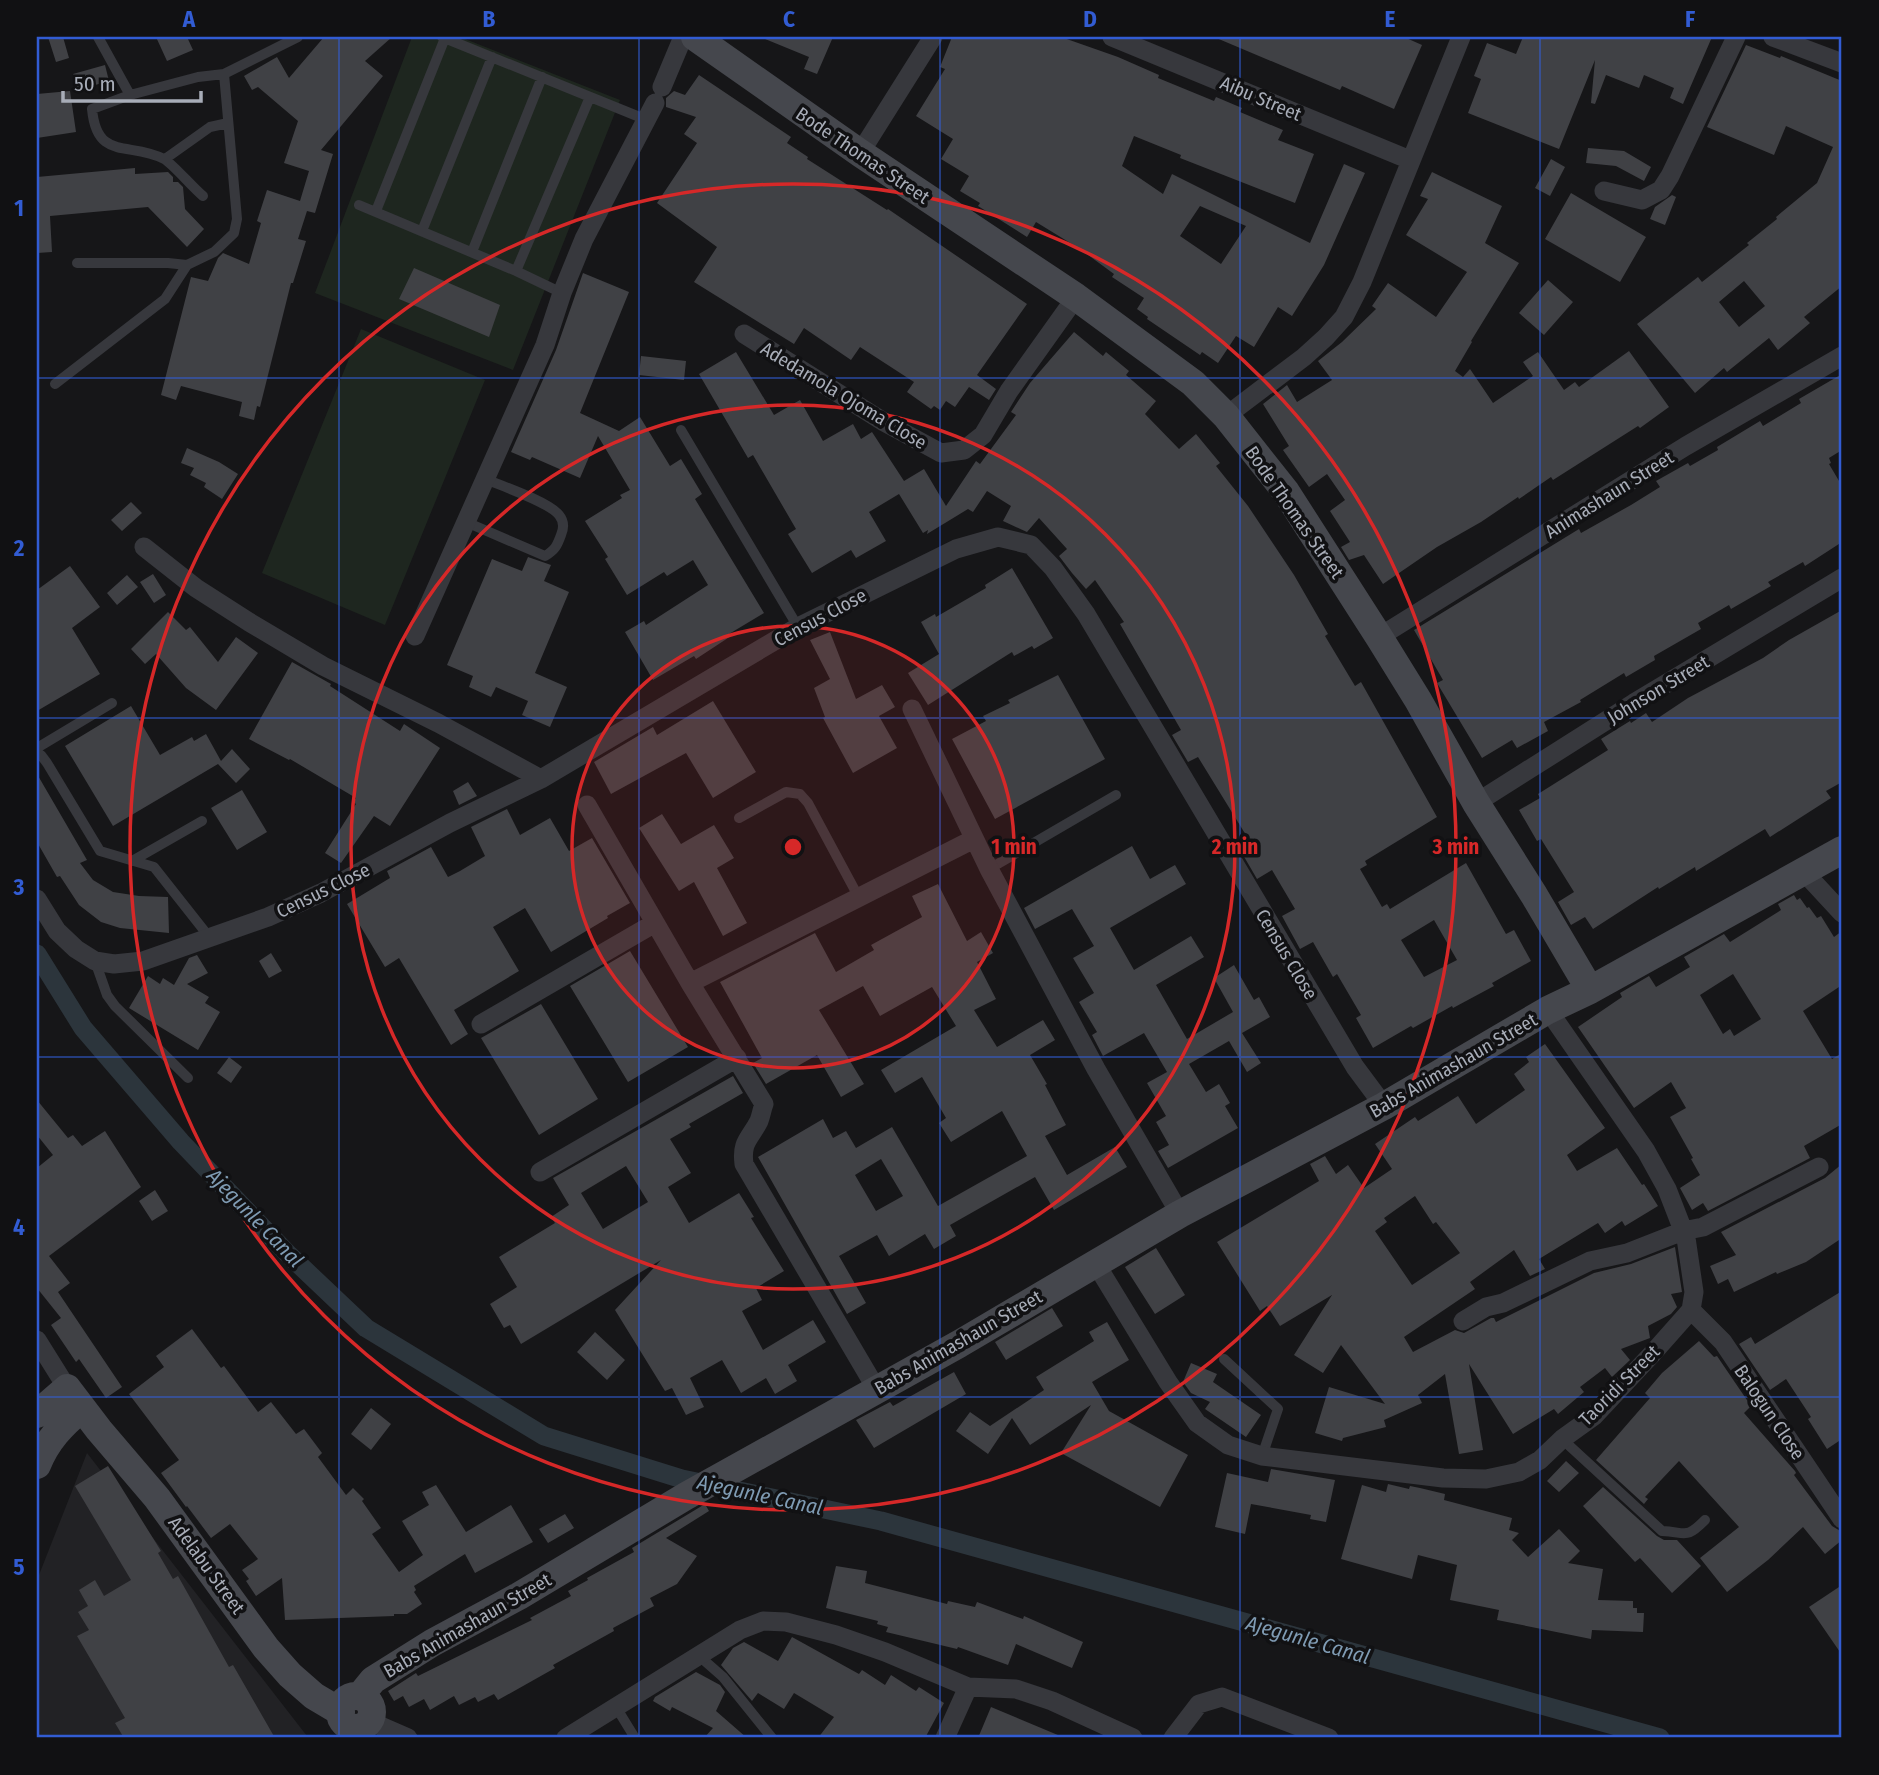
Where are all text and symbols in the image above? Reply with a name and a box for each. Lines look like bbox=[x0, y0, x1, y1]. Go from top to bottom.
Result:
text: A bbox=[182, 5, 196, 33]
text: B bbox=[483, 5, 496, 33]
text: C bbox=[783, 5, 795, 33]
text: D bbox=[1083, 5, 1097, 33]
text: E bbox=[1385, 5, 1396, 33]
text: F bbox=[1685, 5, 1695, 33]
scale bar bbox=[63, 60, 201, 104]
text: 50 m bbox=[74, 71, 116, 97]
street label: Aibu Street bbox=[1217, 71, 1306, 126]
street label: Bode Thomas Street bbox=[791, 102, 935, 209]
text: 1 bbox=[14, 194, 24, 222]
street label: Adedamola Ojoma Close bbox=[757, 337, 931, 454]
street label: Bode Thomas Street bbox=[1240, 442, 1349, 584]
street label: Animashaun Street bbox=[1541, 445, 1678, 543]
text: 2 bbox=[13, 534, 25, 562]
street label: Census Close bbox=[770, 584, 870, 651]
street label: Johnson Street bbox=[1603, 650, 1714, 729]
text: 1 min bbox=[991, 834, 1037, 860]
text: 2 min bbox=[1211, 834, 1258, 860]
text: 3 min bbox=[1432, 834, 1479, 860]
centre of rings bbox=[781, 835, 805, 859]
street label: Census Close bbox=[273, 858, 374, 923]
text: 3 bbox=[13, 873, 25, 901]
street label: Census Close bbox=[1251, 905, 1322, 1004]
street label: Babs Animashaun Street bbox=[1365, 1008, 1542, 1123]
water label: Ajegunle Canal bbox=[201, 1162, 309, 1273]
text: 4 bbox=[13, 1213, 25, 1241]
street label: Babs Animashaun Street bbox=[870, 1285, 1047, 1400]
street label: Taoridi Street bbox=[1574, 1340, 1665, 1431]
street label: Balogun Close bbox=[1729, 1360, 1810, 1464]
water label: Ajegunle Canal bbox=[694, 1469, 825, 1521]
street label: Adelabu Street bbox=[163, 1512, 250, 1619]
text: 5 bbox=[13, 1553, 25, 1581]
street label: Babs Animashaun Street bbox=[379, 1568, 556, 1683]
water label: Ajegunle Canal bbox=[1242, 1610, 1373, 1670]

